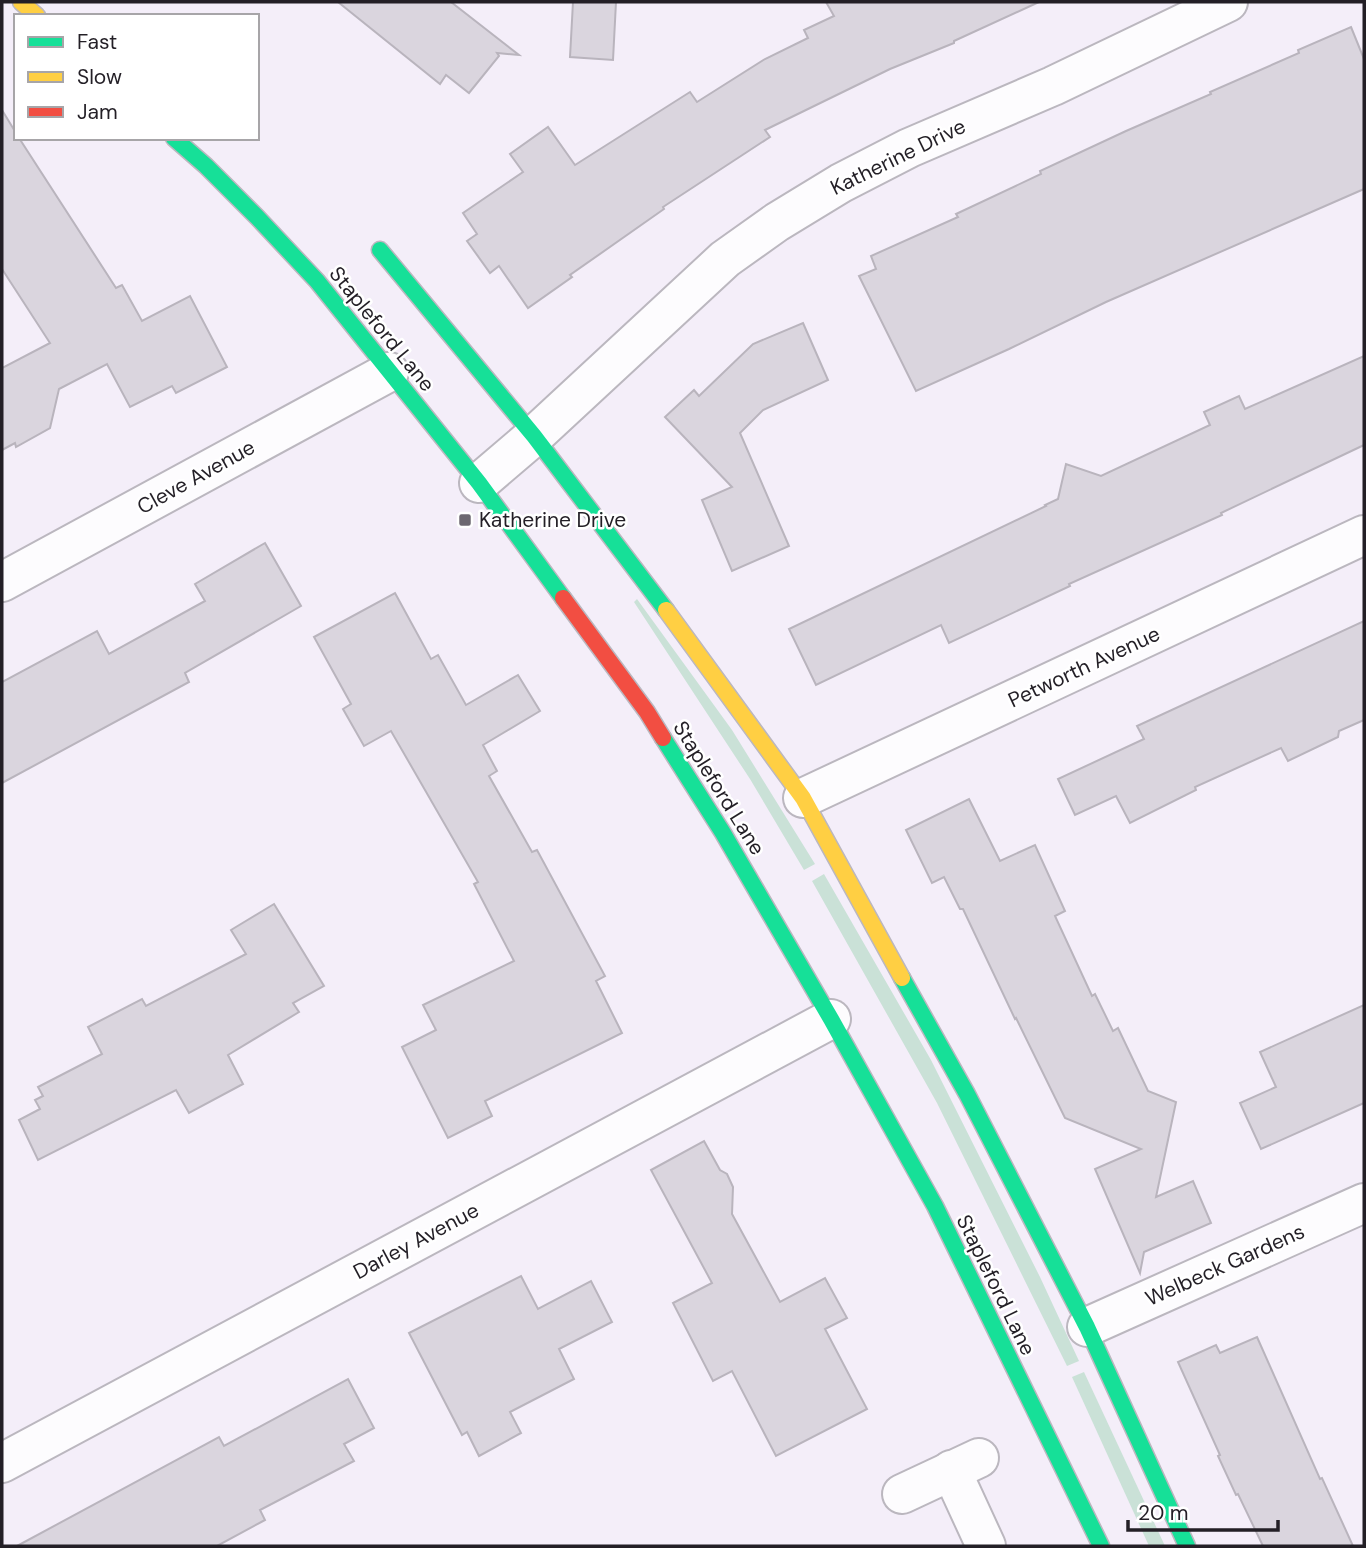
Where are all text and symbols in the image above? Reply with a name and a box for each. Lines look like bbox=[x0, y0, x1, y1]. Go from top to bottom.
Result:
legend bbox=[14, 14, 259, 140]
text: Fast bbox=[77, 28, 117, 56]
text: Slow bbox=[77, 63, 122, 91]
text: Jam bbox=[77, 98, 118, 126]
street label: Katherine Drive bbox=[826, 112, 970, 202]
street label: Stapleford Lane bbox=[323, 261, 441, 397]
street label: Cleve Avenue bbox=[132, 433, 260, 521]
place label: Katherine Drive bbox=[479, 506, 626, 534]
marker: Katherine Drive bbox=[457, 512, 473, 528]
street label: Petworth Avenue bbox=[1004, 620, 1165, 714]
street label: Stapleford Lane bbox=[666, 716, 772, 861]
street label: Darley Avenue bbox=[348, 1196, 484, 1286]
street label: Stapleford Lane bbox=[950, 1210, 1042, 1360]
street label: Welbeck Gardens bbox=[1141, 1217, 1309, 1313]
scale bar bbox=[1128, 1488, 1278, 1532]
text: 20 m bbox=[1138, 1499, 1189, 1527]

